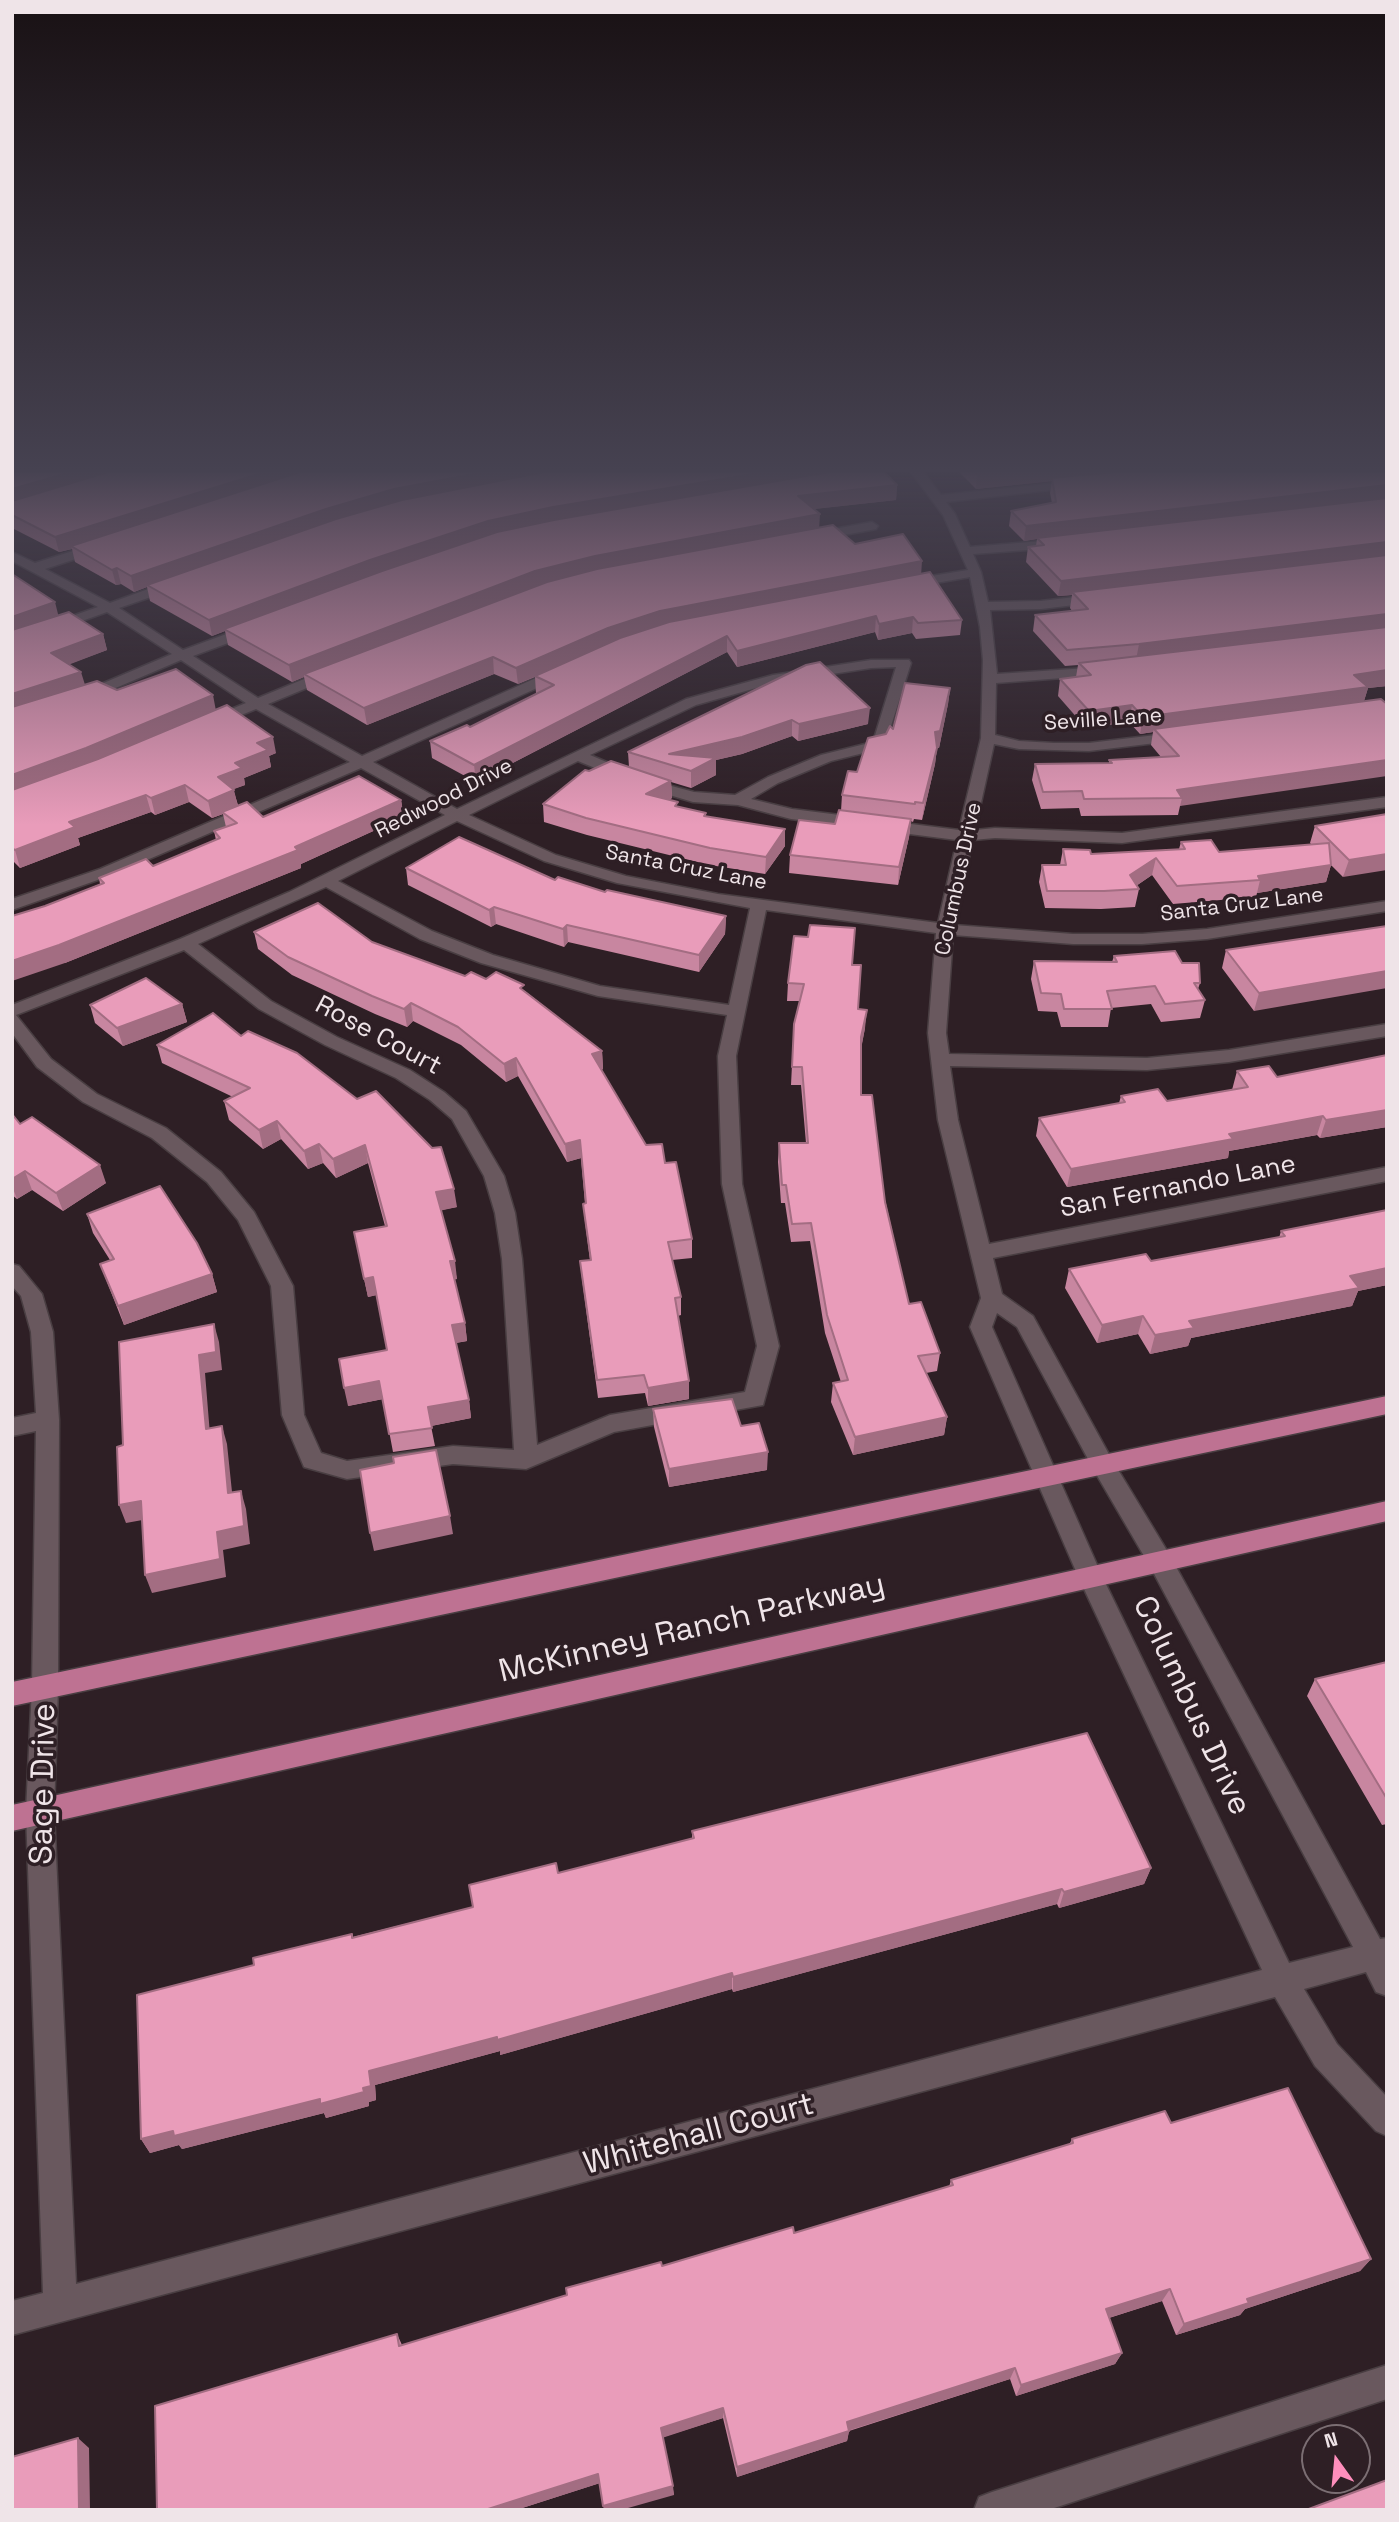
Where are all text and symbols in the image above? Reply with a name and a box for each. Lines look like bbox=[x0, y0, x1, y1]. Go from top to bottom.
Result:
street label: Seville Lane bbox=[1043, 703, 1163, 737]
street label: Redwood Drive bbox=[371, 753, 517, 845]
street label: Columbus Drive bbox=[930, 800, 988, 958]
street label: Santa Cruz Lane bbox=[603, 840, 769, 896]
street label: Santa Cruz Lane bbox=[1159, 882, 1325, 928]
street label: Rose Court bbox=[309, 990, 447, 1082]
street label: San Fernando Lane bbox=[1058, 1149, 1298, 1225]
street label: McKinney Ranch Parkway bbox=[495, 1566, 889, 1692]
street label: Columbus Drive bbox=[1123, 1590, 1259, 1822]
street label: Sage Drive bbox=[23, 1703, 65, 1865]
street label: Whitehall Court bbox=[579, 2086, 819, 2184]
north arrow bbox=[1301, 2424, 1371, 2494]
text: N bbox=[1322, 2426, 1340, 2454]

